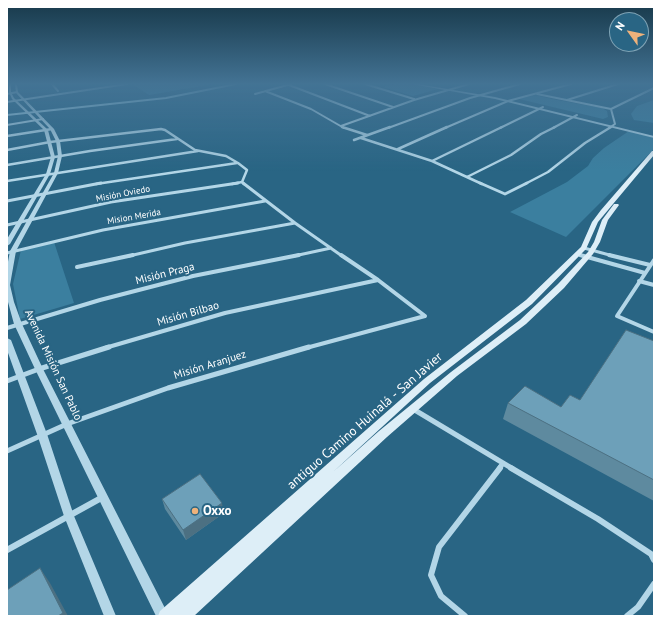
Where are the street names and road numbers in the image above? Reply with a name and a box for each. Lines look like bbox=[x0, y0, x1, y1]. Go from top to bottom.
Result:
street label: Misión Oviedo bbox=[95, 183, 151, 205]
street label: Mision Merida bbox=[106, 207, 162, 227]
street label: Misión Praga bbox=[134, 260, 196, 288]
street label: Misión Bilbao bbox=[155, 299, 221, 329]
street label: Avenida Misión San Pablo bbox=[22, 308, 84, 422]
street label: Misión Aranjuez bbox=[172, 348, 248, 382]
street label: antiguo Camino Huinalá - San Javier bbox=[284, 349, 446, 493]

